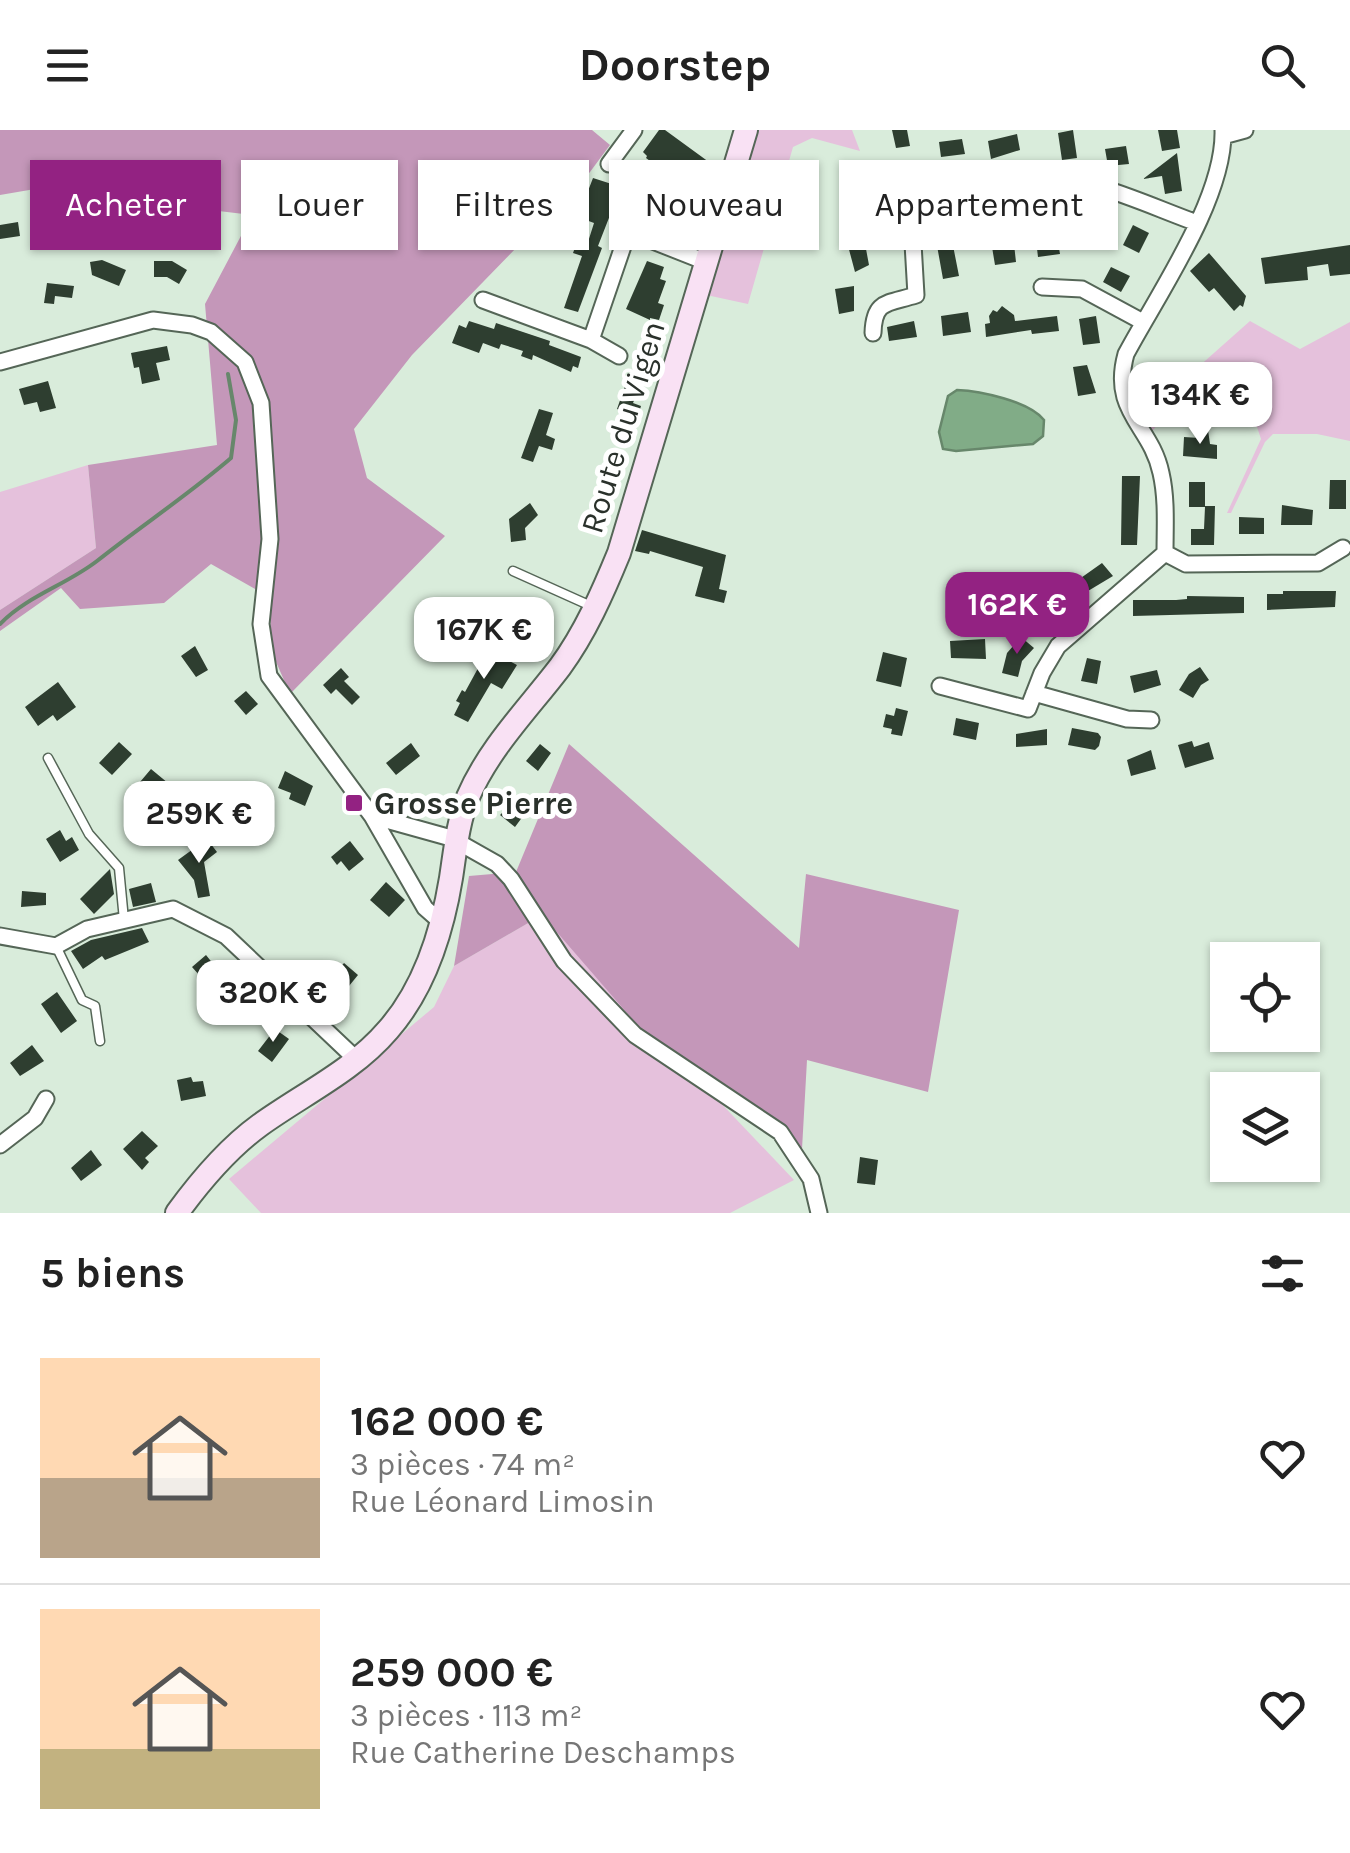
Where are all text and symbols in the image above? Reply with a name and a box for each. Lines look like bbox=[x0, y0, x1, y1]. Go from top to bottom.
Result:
icon: menu bbox=[40, 38, 95, 93]
icon: search bbox=[1255, 38, 1310, 93]
text: Doorstep bbox=[579, 39, 771, 91]
chip: Acheter bbox=[30, 160, 221, 250]
chip: Louer bbox=[241, 160, 398, 250]
chip: Filtres bbox=[418, 160, 589, 250]
chip: Nouveau bbox=[609, 160, 819, 250]
chip: Appartement bbox=[839, 160, 1118, 250]
street label: Route du Vigen bbox=[573, 316, 673, 538]
pin: 134K € bbox=[1119, 362, 1281, 447]
text: 134K € bbox=[1150, 376, 1250, 413]
pin: 162K € bbox=[936, 572, 1098, 657]
text: 162K € bbox=[967, 586, 1067, 623]
pin: 167K € bbox=[403, 597, 565, 682]
text: 167K € bbox=[436, 611, 532, 648]
pin: 259K € bbox=[118, 781, 280, 866]
place label: Grosse Pierre bbox=[374, 785, 573, 822]
marker: Grosse Pierre bbox=[343, 792, 365, 814]
text: 259K € bbox=[146, 795, 252, 832]
map controls bbox=[1210, 942, 1320, 1182]
button: locate bbox=[1210, 942, 1320, 1052]
pin: 320K € bbox=[192, 960, 354, 1045]
text: 320K € bbox=[219, 974, 327, 1011]
button: layers bbox=[1210, 1072, 1320, 1182]
icon: filters bbox=[1255, 1246, 1310, 1301]
text: 5 biens bbox=[40, 1248, 185, 1298]
text: 162 000 € bbox=[350, 1396, 543, 1446]
icon: home bbox=[120, 1398, 240, 1518]
icon: heart bbox=[1255, 1431, 1310, 1486]
text: 3 pièces · 74 m² bbox=[350, 1446, 575, 1483]
text: Rue Léonard Limosin bbox=[350, 1483, 655, 1520]
text: 259 000 € bbox=[350, 1647, 553, 1697]
icon: home bbox=[120, 1649, 240, 1769]
icon: heart bbox=[1255, 1682, 1310, 1737]
text: 3 pièces · 113 m² bbox=[350, 1697, 582, 1734]
text: Rue Catherine Deschamps bbox=[350, 1734, 736, 1771]

